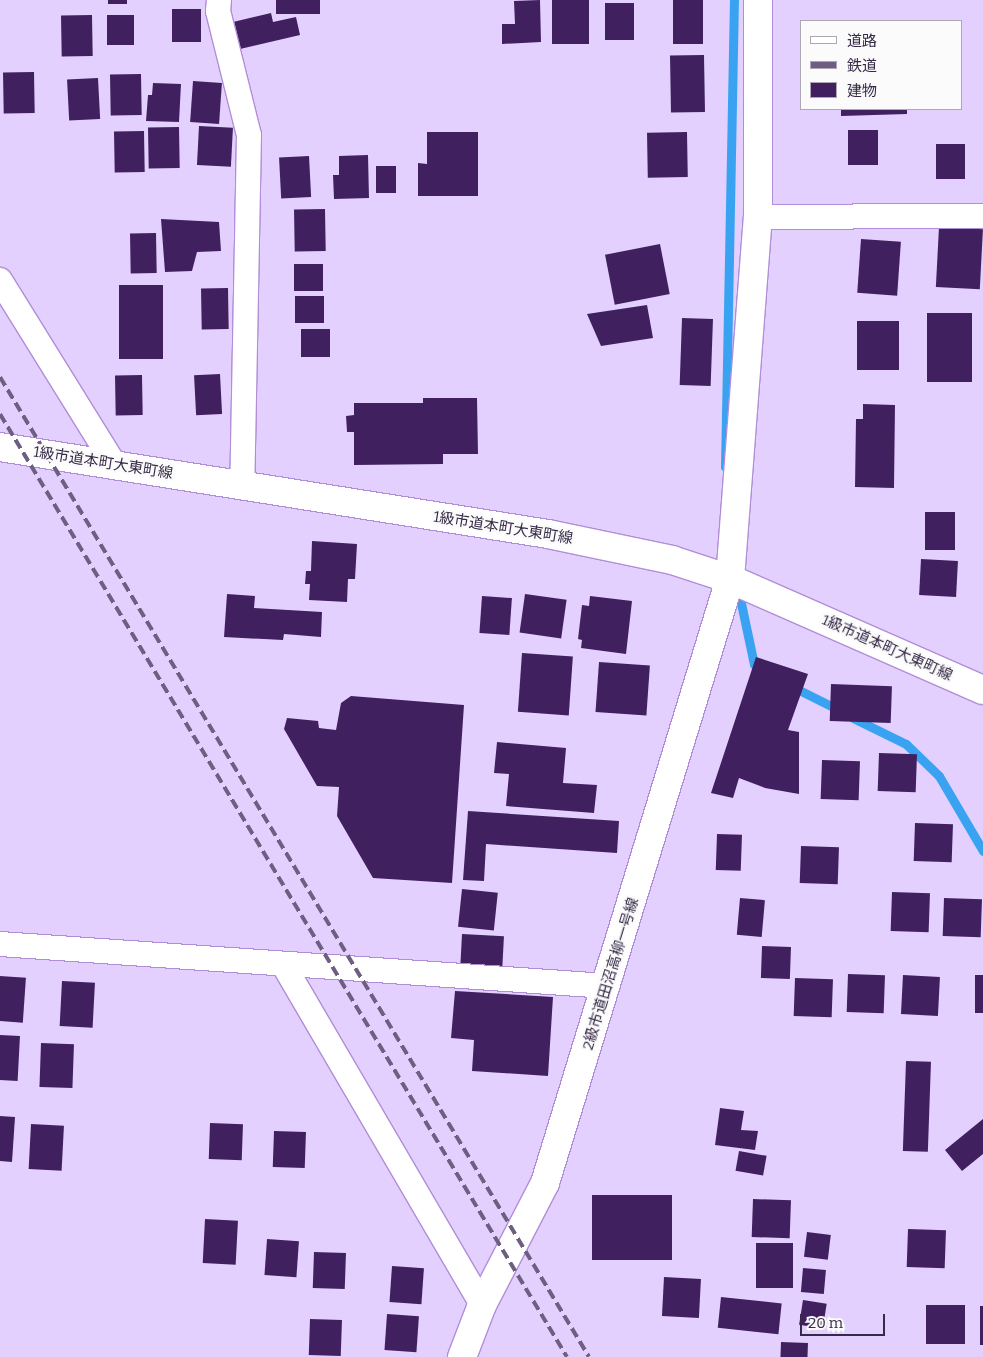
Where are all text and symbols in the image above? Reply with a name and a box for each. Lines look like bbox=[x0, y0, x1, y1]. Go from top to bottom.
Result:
legend bbox=[800, 20, 963, 110]
text: 道路 bbox=[847, 32, 877, 50]
text: 鉄道 bbox=[847, 57, 877, 75]
text: 建物 bbox=[847, 82, 877, 100]
street label: 1級市道本町大東町線 bbox=[32, 443, 174, 483]
street label: 1級市道本町大東町線 bbox=[432, 508, 574, 548]
street label: 1級市道本町大東町線 bbox=[819, 611, 955, 685]
street label: 2級市道田沼高柳一号線 bbox=[579, 896, 643, 1052]
scale bar bbox=[803, 1304, 888, 1336]
text: 20 m bbox=[808, 1314, 843, 1332]

